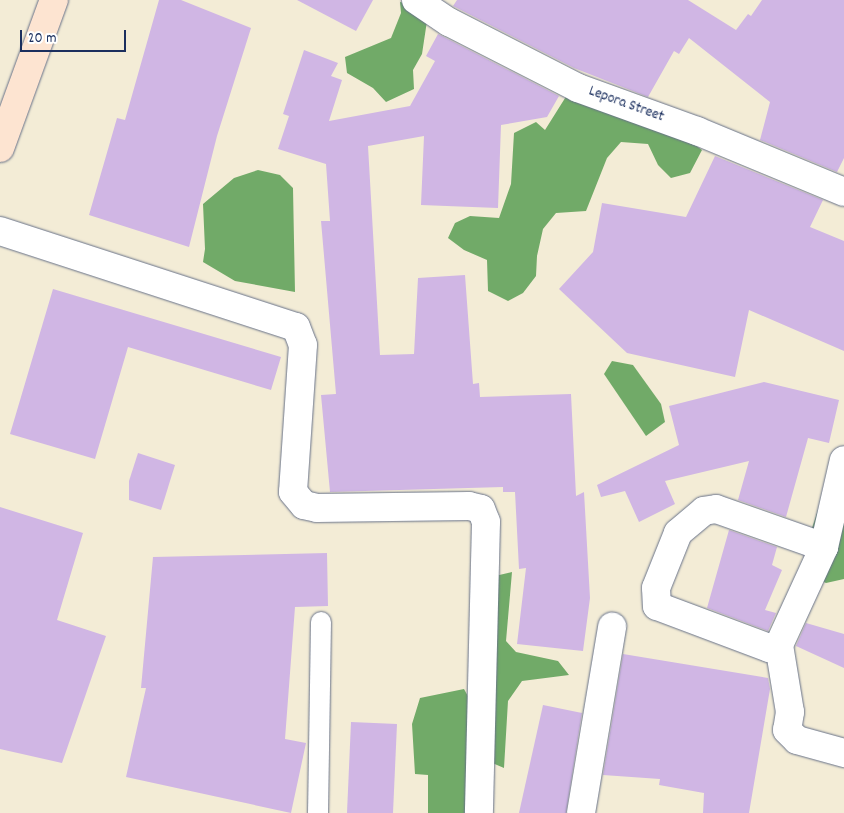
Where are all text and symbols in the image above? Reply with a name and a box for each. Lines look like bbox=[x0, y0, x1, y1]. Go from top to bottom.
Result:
scale bar bbox=[22, 20, 129, 52]
text: 20 m bbox=[28, 28, 56, 50]
street label: Lepora Street bbox=[586, 83, 666, 127]

